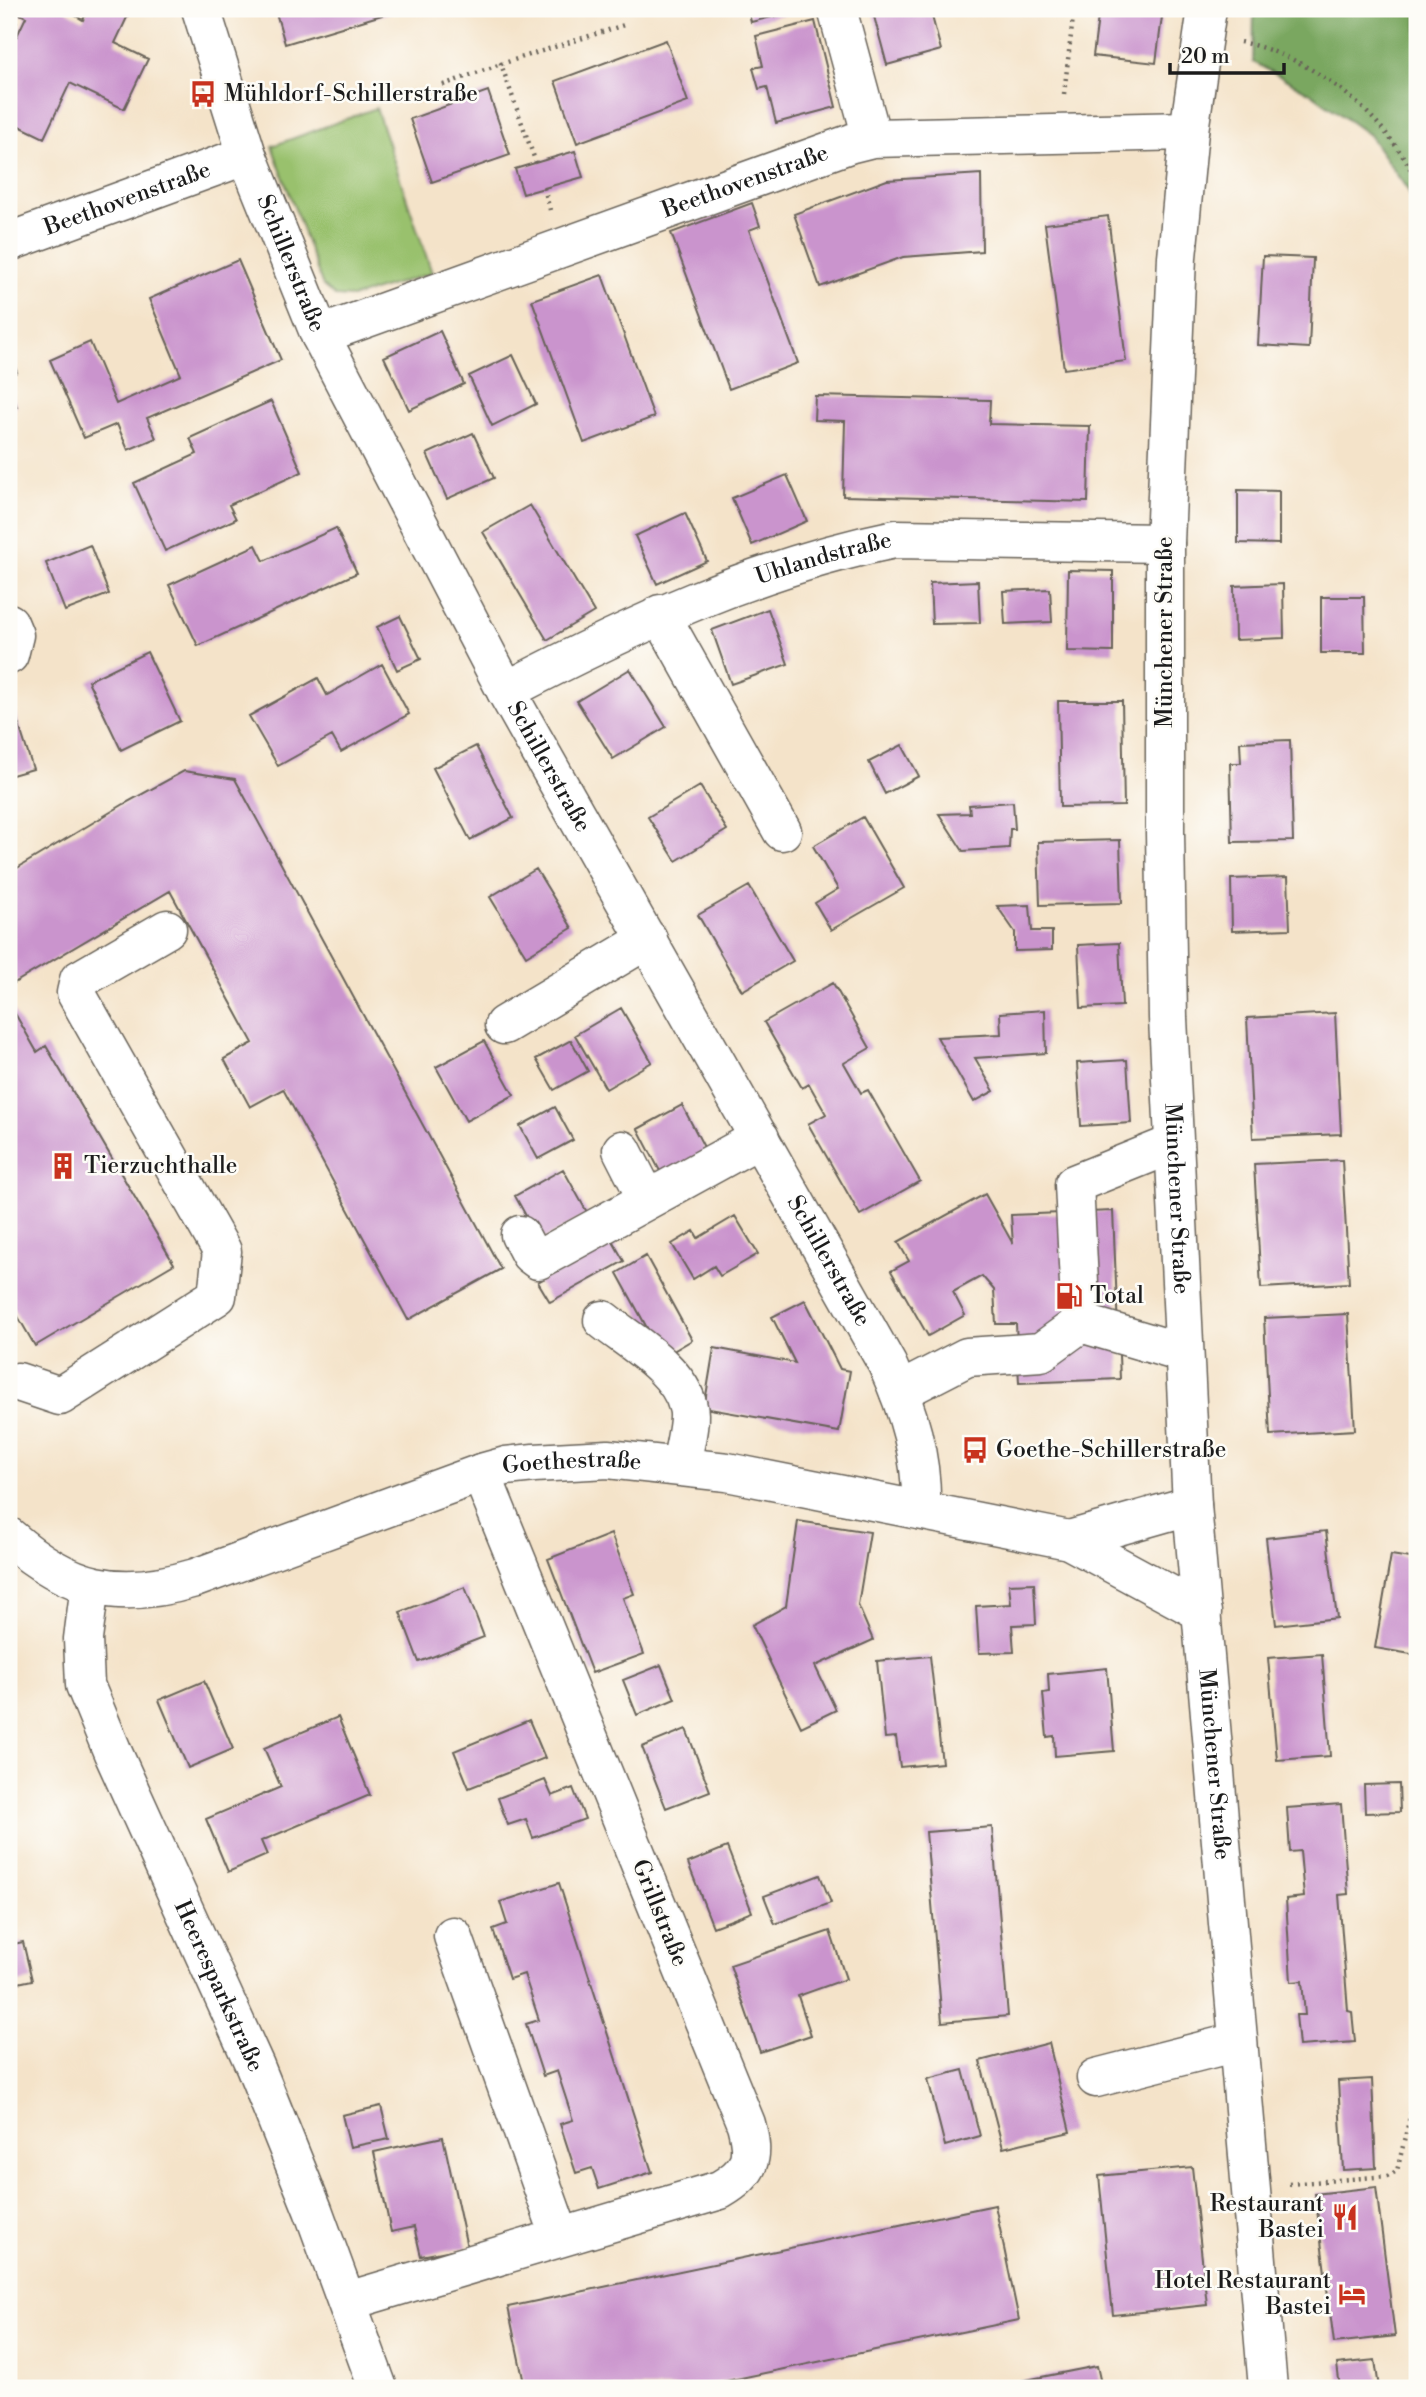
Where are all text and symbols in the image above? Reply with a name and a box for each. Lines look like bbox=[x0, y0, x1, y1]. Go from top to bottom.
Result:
scale bar bbox=[1170, 32, 1284, 76]
text: 20 m bbox=[1181, 44, 1230, 70]
bus stop icon: Mühldorf-Schillerstraße bbox=[188, 79, 218, 109]
place label: Mühldorf-Schillerstraße bbox=[224, 80, 478, 108]
street label: Beethovenstraße bbox=[657, 139, 832, 225]
street label: Beethovenstraße bbox=[39, 156, 214, 242]
street label: Schillerstraße bbox=[251, 191, 331, 336]
street label: Uhlandstraße bbox=[752, 526, 894, 591]
street label: Münchener Straße bbox=[1151, 536, 1179, 728]
street label: Schillerstraße bbox=[501, 696, 597, 837]
street label: Münchener Straße bbox=[1158, 1102, 1196, 1295]
building icon: Tierzuchthalle bbox=[48, 1151, 78, 1181]
place label: Tierzuchthalle bbox=[84, 1152, 237, 1180]
street label: Schillerstraße bbox=[781, 1191, 877, 1331]
fuel station icon: Total bbox=[1054, 1281, 1084, 1311]
place label: Total bbox=[1090, 1282, 1144, 1310]
bus stop icon: Goethe-Schillerstraße bbox=[960, 1435, 990, 1465]
place label: Goethe-Schillerstraße bbox=[996, 1436, 1226, 1464]
street label: Goethestraße bbox=[501, 1445, 643, 1480]
street label: Münchener Straße bbox=[1192, 1668, 1236, 1861]
street label: Grillstraße bbox=[626, 1855, 694, 1971]
street label: Heeresparkstraße bbox=[168, 1896, 270, 2076]
place label: Restaurant Bastei bbox=[1210, 2190, 1324, 2244]
restaurant icon: Restaurant Bastei bbox=[1330, 2202, 1360, 2232]
place label: Hotel Restaurant Bastei bbox=[1155, 2267, 1331, 2321]
hotel icon: Hotel Restaurant Bastei bbox=[1337, 2279, 1367, 2309]

